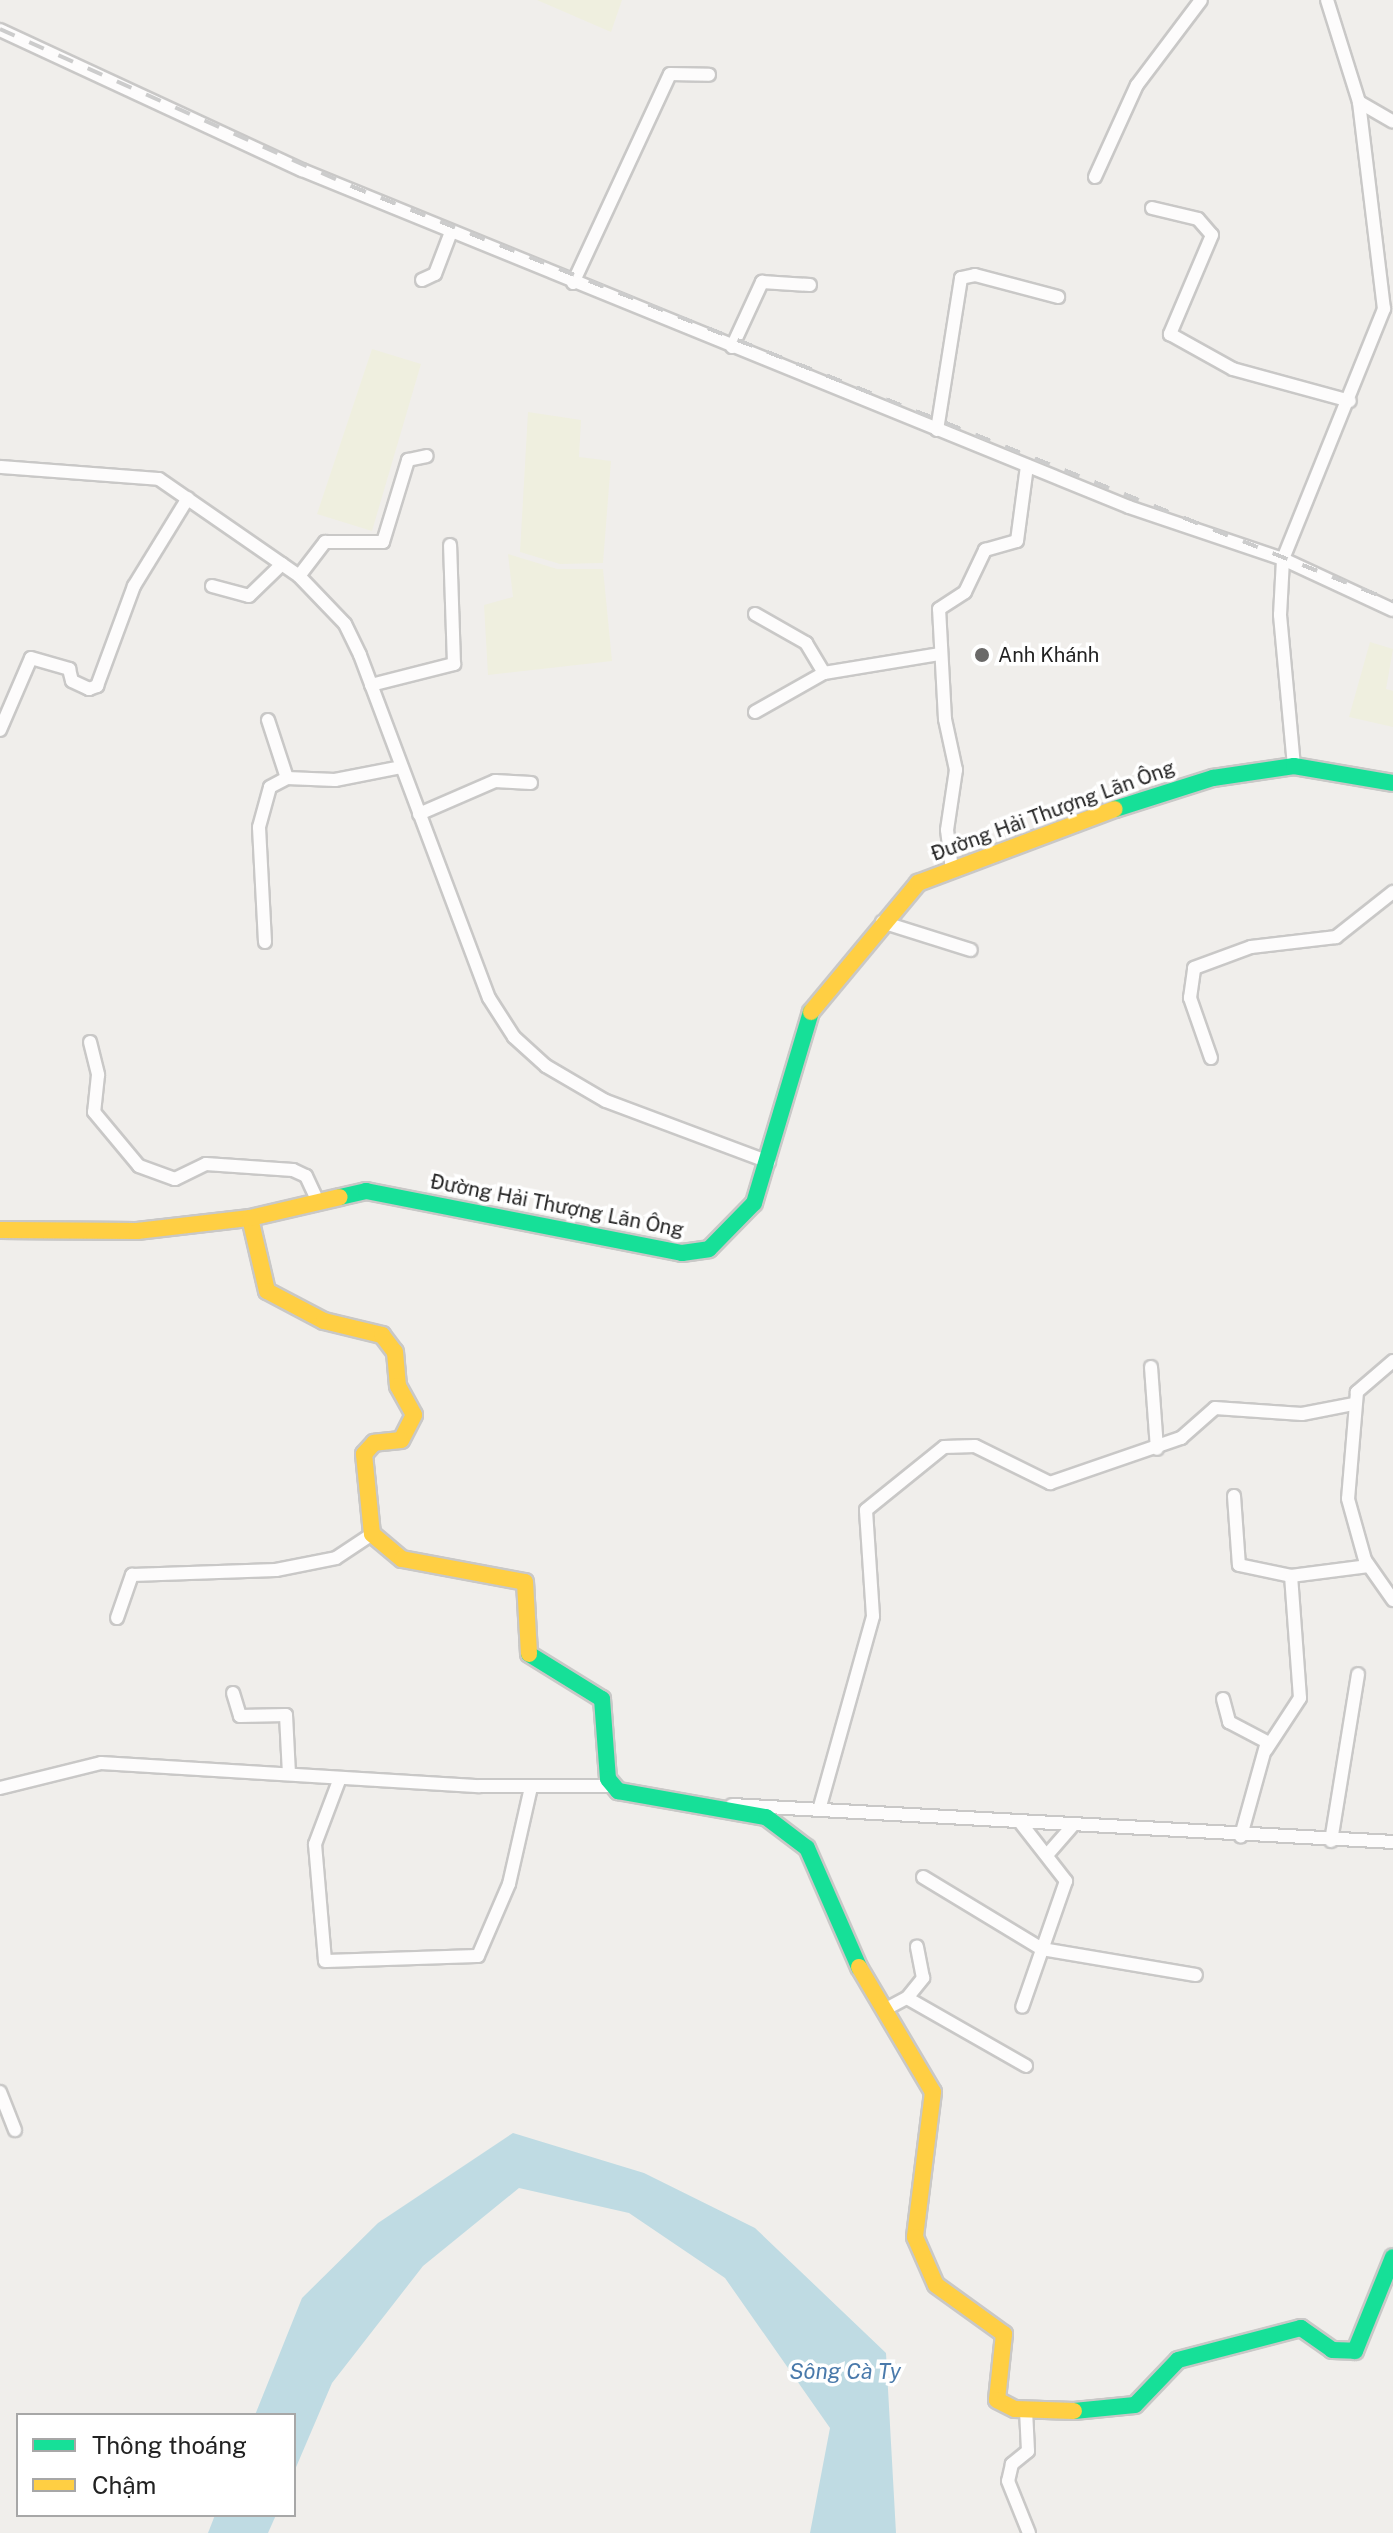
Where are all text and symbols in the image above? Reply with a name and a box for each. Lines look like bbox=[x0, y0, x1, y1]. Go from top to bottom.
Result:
place label: Anh Khánh bbox=[998, 643, 1099, 667]
marker: Anh Khánh bbox=[973, 646, 991, 664]
street label: Đường Hải Thượng Lãn Ông bbox=[928, 756, 1178, 866]
street label: Đường Hải Thượng Lãn Ông bbox=[428, 1170, 686, 1242]
water label: Sông Cà Ty bbox=[789, 2359, 901, 2385]
legend bbox=[16, 2413, 296, 2517]
text: Thông thoáng bbox=[92, 2431, 247, 2459]
text: Chậm bbox=[92, 2471, 156, 2499]

